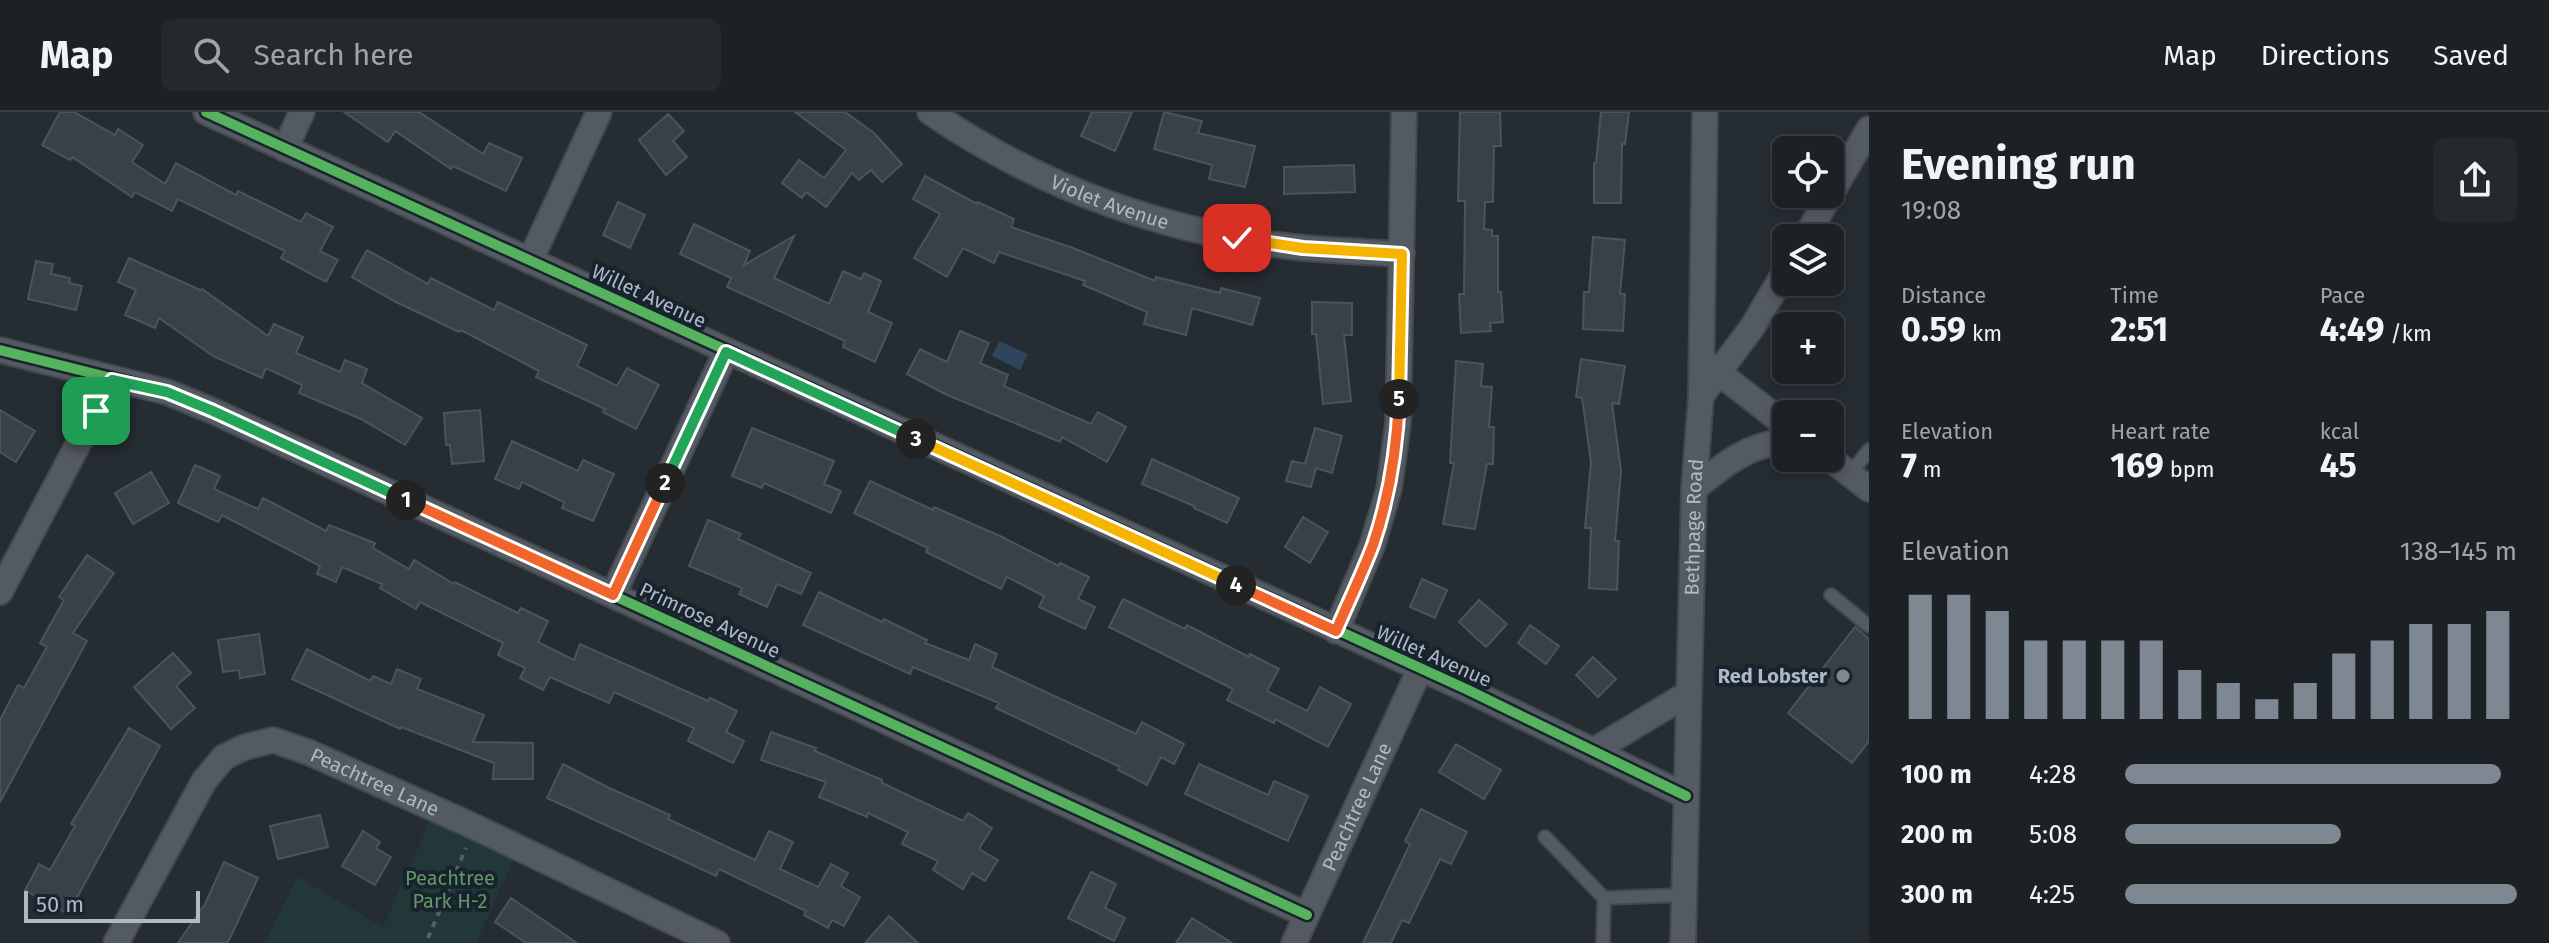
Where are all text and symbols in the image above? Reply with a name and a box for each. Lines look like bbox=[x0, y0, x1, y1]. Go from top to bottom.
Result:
search box bbox=[161, 19, 721, 91]
text: Map bbox=[40, 32, 113, 78]
icon: search bbox=[189, 33, 233, 77]
text: Search here bbox=[253, 37, 414, 73]
text: Map bbox=[2163, 39, 2217, 72]
text: Directions bbox=[2261, 39, 2389, 72]
text: Saved bbox=[2433, 39, 2509, 72]
map controls bbox=[1772, 136, 1844, 472]
button: locate bbox=[1772, 136, 1844, 208]
text: Evening run bbox=[1901, 138, 2136, 191]
button: share bbox=[2433, 138, 2517, 222]
street label: Violet Avenue bbox=[1047, 170, 1172, 234]
text: 19:08 bbox=[1901, 195, 1961, 226]
pin bbox=[1203, 204, 1271, 272]
icon: check bbox=[1215, 216, 1259, 260]
button: layers bbox=[1772, 224, 1844, 296]
street label: Willet Avenue bbox=[588, 259, 710, 333]
text: Distance bbox=[1901, 282, 1986, 309]
text: Time bbox=[2110, 282, 2159, 309]
text: Pace bbox=[2320, 282, 2365, 309]
text: 0.59 bbox=[1901, 309, 1966, 350]
text: 2:51 bbox=[2110, 309, 2168, 350]
text: 4:49 bbox=[2320, 309, 2384, 350]
button: + bbox=[1772, 312, 1844, 384]
text: km bbox=[1966, 320, 2002, 347]
text: /km bbox=[2384, 320, 2432, 347]
pin bbox=[62, 377, 130, 445]
pin: 5 bbox=[1379, 379, 1419, 419]
text: 5 bbox=[1393, 385, 1405, 412]
icon: arrive bbox=[74, 389, 118, 433]
button: − bbox=[1772, 400, 1844, 472]
text: Elevation bbox=[1901, 418, 1993, 445]
text: Heart rate bbox=[2110, 418, 2211, 445]
text: kcal bbox=[2320, 418, 2359, 445]
pin: 3 bbox=[896, 419, 936, 459]
text: 3 bbox=[910, 425, 922, 452]
text: 7 bbox=[1901, 445, 1917, 486]
text: 169 bbox=[2110, 445, 2164, 486]
text: 45 bbox=[2320, 445, 2357, 486]
text: m bbox=[1917, 456, 1942, 483]
text: bpm bbox=[2164, 456, 2215, 483]
street label: Bethpage Road bbox=[1679, 458, 1708, 596]
pin: 2 bbox=[645, 463, 685, 503]
text: 2 bbox=[659, 469, 671, 496]
pin: 1 bbox=[386, 480, 426, 520]
text: 1 bbox=[401, 486, 411, 513]
text: Elevation bbox=[1901, 536, 2010, 567]
text: 138–145 m bbox=[2400, 536, 2517, 567]
pin: 4 bbox=[1216, 565, 1256, 605]
text: 4 bbox=[1230, 571, 1242, 598]
street label: Primrose Avenue bbox=[636, 577, 784, 663]
street label: Willet Avenue bbox=[1373, 620, 1495, 692]
place label: Red Lobster bbox=[1718, 664, 1828, 688]
marker: Red Lobster bbox=[1834, 667, 1852, 685]
street label: Peachtree Lane bbox=[1317, 739, 1397, 875]
street label: Peachtree Lane bbox=[307, 743, 443, 821]
text: 100 m bbox=[1901, 759, 1972, 790]
text: 4:28 bbox=[2029, 759, 2076, 790]
text: 200 m bbox=[1901, 819, 1973, 850]
text: 5:08 bbox=[2029, 819, 2077, 850]
park label: Peachtree Park H-2 bbox=[405, 866, 495, 913]
text: 300 m bbox=[1901, 879, 1973, 910]
text: 4:25 bbox=[2029, 879, 2075, 910]
scale bar bbox=[24, 887, 200, 923]
text: 50 m bbox=[36, 891, 84, 918]

